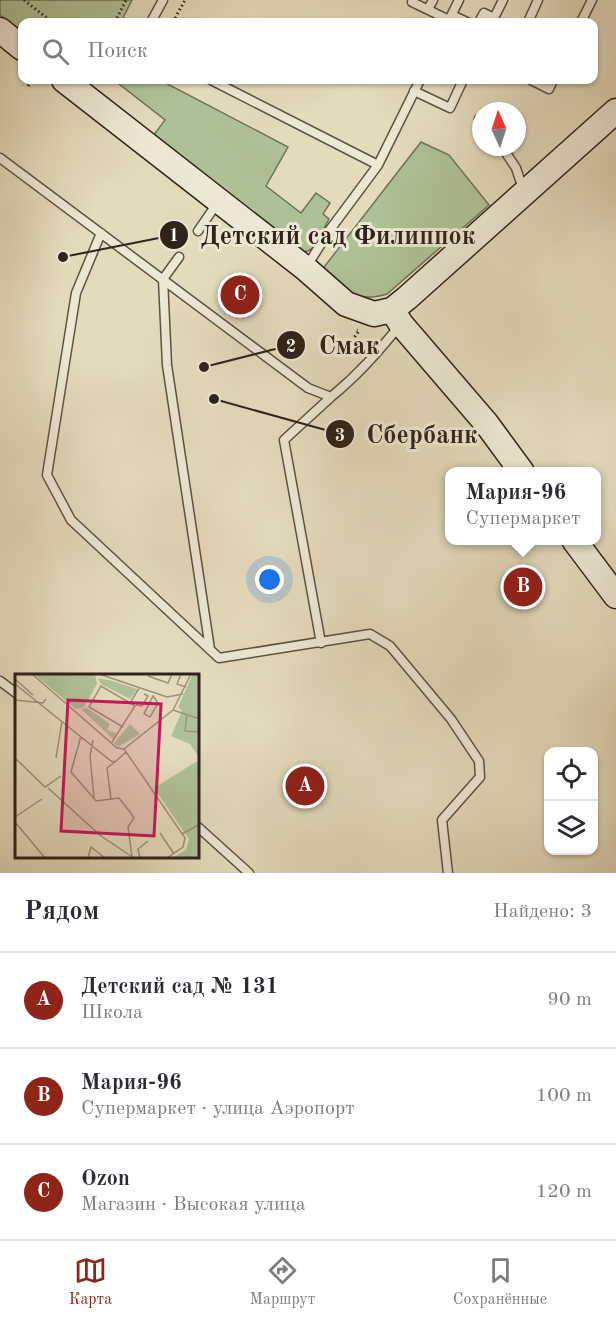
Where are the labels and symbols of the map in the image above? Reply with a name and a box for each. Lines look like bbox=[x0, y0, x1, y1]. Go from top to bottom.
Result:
north arrow bbox=[472, 102, 526, 156]
callout: Детский сад Филиппок bbox=[159, 213, 488, 257]
text: Детский сад Филиппок bbox=[201, 224, 476, 250]
text: 1 bbox=[169, 227, 179, 245]
pin: C bbox=[220, 272, 260, 318]
callout: Смак bbox=[276, 323, 391, 367]
text: Смак bbox=[319, 334, 380, 360]
text: 2 bbox=[286, 338, 296, 356]
callout: Сбербанк bbox=[325, 412, 490, 456]
text: Сбербанк bbox=[366, 423, 478, 449]
text: 3 bbox=[335, 427, 345, 445]
pin: B bbox=[504, 564, 542, 610]
your location bbox=[255, 565, 284, 594]
inset map bbox=[15, 674, 200, 858]
pin: A bbox=[286, 764, 324, 808]

